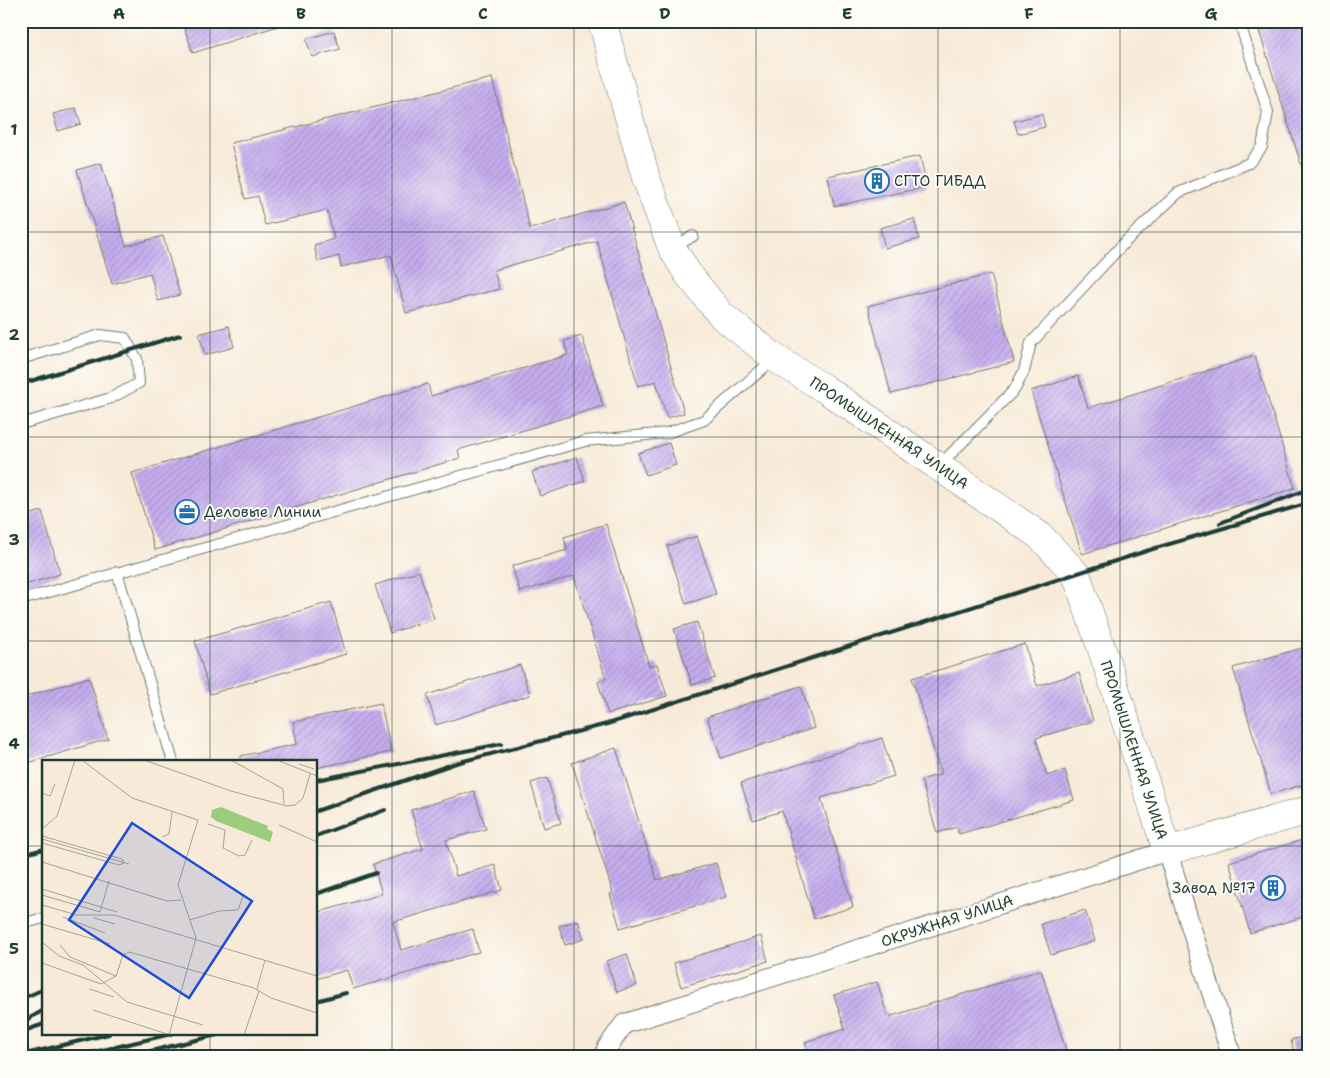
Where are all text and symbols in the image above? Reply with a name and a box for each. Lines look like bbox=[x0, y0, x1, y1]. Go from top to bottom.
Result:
text: A bbox=[113, 3, 125, 24]
text: B bbox=[296, 3, 306, 24]
text: C bbox=[478, 3, 488, 24]
text: D bbox=[659, 3, 671, 24]
text: E bbox=[842, 3, 852, 24]
text: F bbox=[1024, 3, 1034, 24]
text: G bbox=[1205, 3, 1218, 24]
text: 1 bbox=[10, 119, 18, 140]
building icon: СГТО ГИБДД bbox=[864, 168, 890, 194]
place label: СГТО ГИБДД bbox=[894, 171, 987, 191]
text: 2 bbox=[8, 324, 20, 345]
street label: ПРОМЫШЛЕННАЯ УЛИЦА bbox=[806, 372, 972, 494]
office icon: Деловые Линии bbox=[174, 499, 200, 525]
place label: Деловые Линии bbox=[204, 502, 322, 522]
text: 3 bbox=[8, 529, 20, 550]
street label: ПРОМЫШЛЕННАЯ УЛИЦА bbox=[1096, 658, 1173, 842]
text: 4 bbox=[8, 733, 20, 754]
inset map bbox=[42, 760, 318, 1036]
building icon: Завод №17 bbox=[1260, 875, 1286, 901]
place label: Завод №17 bbox=[1172, 878, 1256, 898]
street label: ОКРУЖНАЯ УЛИЦА bbox=[878, 890, 1016, 952]
text: 5 bbox=[9, 938, 19, 959]

